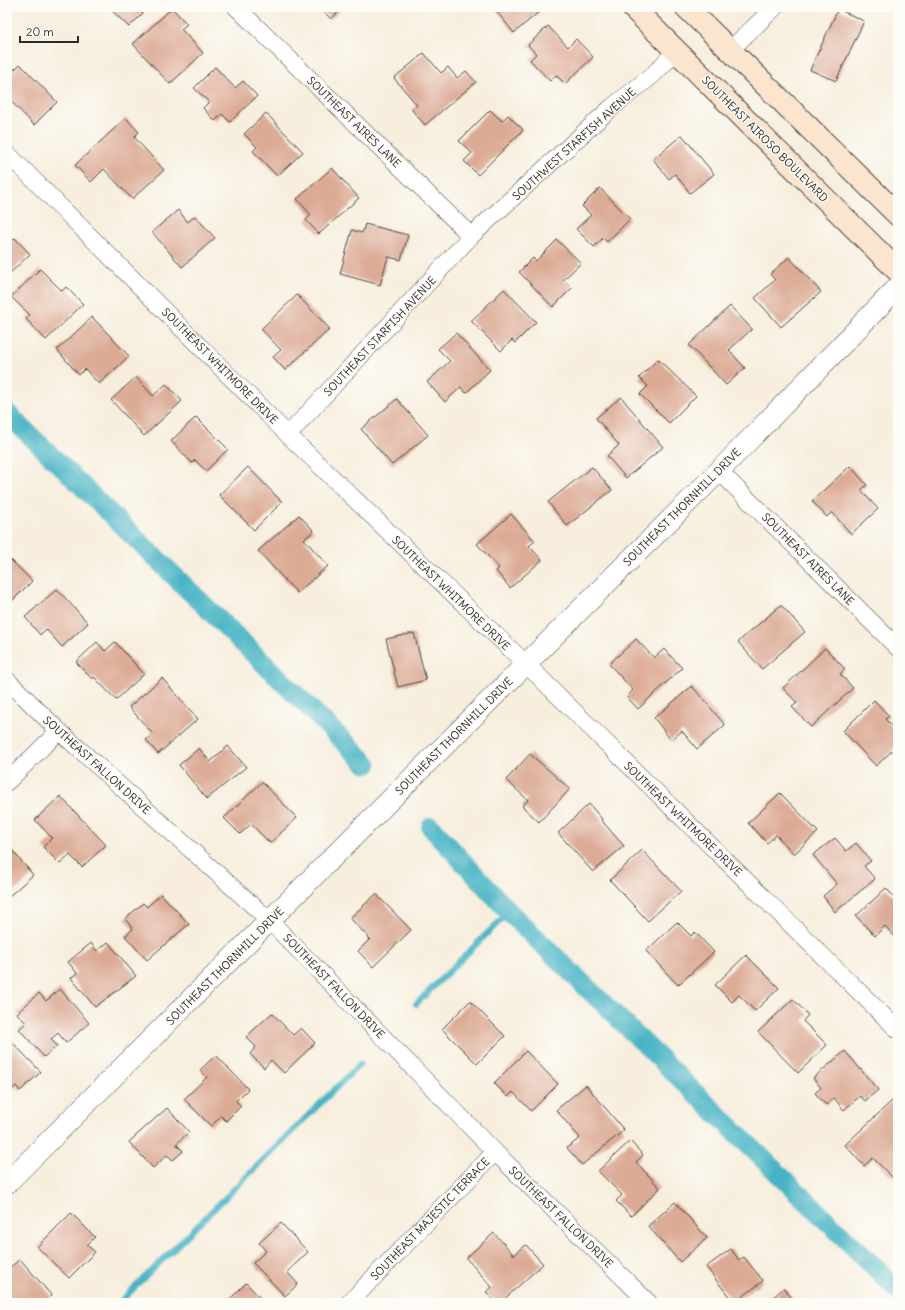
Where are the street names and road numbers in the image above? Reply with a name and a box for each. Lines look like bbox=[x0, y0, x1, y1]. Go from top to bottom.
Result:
street label: SOUTHEAST AIROSO BOULEVARD bbox=[699, 73, 831, 205]
street label: SOUTHEAST AIRES LANE bbox=[304, 74, 404, 170]
street label: SOUTHWEST STARFISH AVENUE bbox=[509, 85, 639, 203]
street label: SOUTHEAST STARFISH AVENUE bbox=[321, 273, 439, 399]
street label: SOUTHEAST WHITMORE DRIVE bbox=[159, 305, 281, 427]
street label: SOUTHEAST THORNHILL DRIVE bbox=[620, 445, 744, 569]
street label: SOUTHEAST AIRES LANE bbox=[759, 510, 857, 608]
street label: SOUTHEAST WHITMORE DRIVE bbox=[389, 533, 513, 653]
street label: SOUTHEAST THORNHILL DRIVE bbox=[392, 674, 516, 798]
street label: SOUTHEAST FALLON DRIVE bbox=[40, 713, 154, 817]
street label: SOUTHEAST WHITMORE DRIVE bbox=[621, 759, 745, 879]
street label: SOUTHEAST THORNHILL DRIVE bbox=[163, 904, 287, 1028]
street label: SOUTHEAST FALLON DRIVE bbox=[280, 931, 388, 1041]
street label: SOUTHEAST MAJESTIC TERRACE bbox=[368, 1155, 492, 1283]
street label: SOUTHEAST FALLON DRIVE bbox=[506, 1163, 616, 1271]

